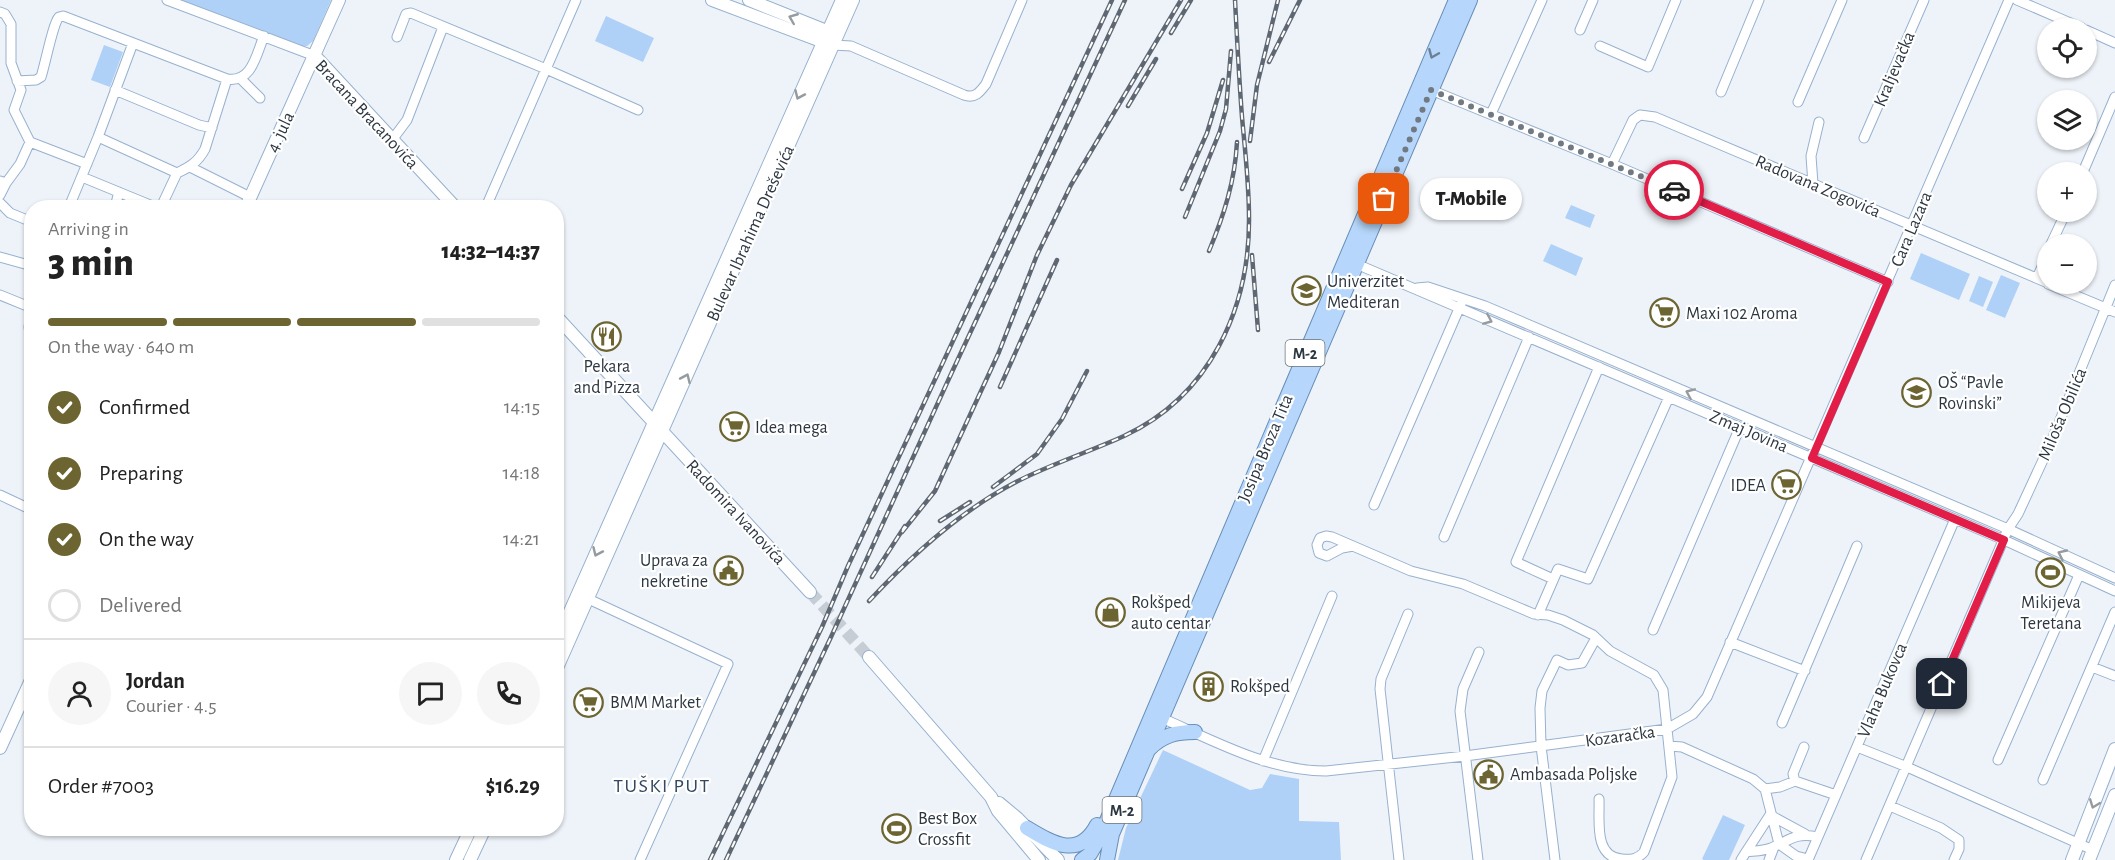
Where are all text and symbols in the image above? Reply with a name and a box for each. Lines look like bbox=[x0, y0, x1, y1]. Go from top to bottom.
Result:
one-way arrow bbox=[788, 13, 799, 25]
map controls bbox=[2037, 18, 2097, 294]
button: locate bbox=[2037, 18, 2097, 78]
street label: Kraljevačka bbox=[1871, 29, 1919, 110]
one-way arrow bbox=[1428, 47, 1440, 58]
street label: Bracana Bracanovića bbox=[311, 57, 421, 173]
one-way arrow bbox=[794, 89, 806, 100]
button: layers bbox=[2037, 90, 2097, 150]
street label: 4. jula bbox=[264, 109, 298, 155]
street label: Bulevar Ibrahima Dreševića bbox=[704, 143, 798, 324]
street label: Radovana Zogovića bbox=[1752, 152, 1883, 221]
courier bbox=[1644, 160, 1704, 220]
button: + bbox=[2037, 162, 2097, 222]
pin bbox=[1358, 173, 1409, 224]
icon: car bbox=[1658, 174, 1691, 207]
callout: T-Mobile bbox=[1420, 178, 1522, 220]
icon: bag bbox=[1367, 182, 1400, 215]
text: T-Mobile bbox=[1436, 189, 1506, 209]
street label: Cara Lazara bbox=[1888, 189, 1936, 270]
text: Arriving in bbox=[48, 219, 129, 239]
button: − bbox=[2037, 234, 2097, 294]
text: 14:32–14:37 bbox=[442, 240, 540, 262]
text: 3 min bbox=[48, 244, 134, 283]
place label: Univerzitet Mediteran bbox=[1327, 273, 1405, 312]
school or university icon: Univerzitet Mediteran bbox=[1290, 275, 1322, 307]
supermarket icon: Maxi 102 Aroma bbox=[1649, 297, 1681, 329]
place label: Maxi 102 Aroma bbox=[1686, 305, 1798, 323]
one-way arrow bbox=[1482, 313, 1493, 325]
restaurant icon: Pekara and Pizza bbox=[591, 321, 623, 353]
text: On the way · 640 m bbox=[48, 337, 194, 357]
road number: M-2 bbox=[1286, 340, 1324, 366]
place label: Pekara and Pizza bbox=[574, 358, 640, 397]
street label: Miloša Obilića bbox=[2035, 365, 2090, 463]
place label: OŠ “Pavle Rovinski” bbox=[1938, 371, 2004, 413]
one-way arrow bbox=[679, 374, 691, 385]
school or university icon: OŠ “Pavle Rovinski” bbox=[1901, 376, 1933, 408]
one-way arrow bbox=[1685, 388, 1696, 400]
icon: check bbox=[48, 391, 81, 424]
street label: Josipa Broza Tita bbox=[1235, 392, 1297, 505]
text: Confirmed bbox=[99, 396, 190, 418]
text: 14:15 bbox=[504, 397, 540, 417]
street label: Zmaj Jovina bbox=[1707, 407, 1790, 456]
supermarket icon: Idea mega bbox=[718, 411, 750, 443]
place label: Idea mega bbox=[755, 419, 828, 437]
icon: check bbox=[48, 457, 81, 490]
street label: Radomira Ivanovića bbox=[682, 457, 788, 569]
text: Preparing bbox=[99, 462, 183, 484]
text: 14:18 bbox=[503, 463, 540, 483]
supermarket icon: IDEA bbox=[1771, 469, 1803, 501]
place label: IDEA bbox=[1730, 477, 1767, 495]
icon: check bbox=[48, 523, 81, 556]
text: On the way bbox=[99, 528, 194, 550]
text: 14:21 bbox=[503, 529, 540, 549]
one-way arrow bbox=[592, 546, 604, 557]
one-way arrow bbox=[2057, 549, 2068, 561]
place label: Uprava za nekretine bbox=[640, 552, 708, 591]
public building icon: Uprava za nekretine bbox=[713, 554, 745, 586]
sports icon: Mikijeva Teretana bbox=[2035, 557, 2067, 589]
text: Delivered bbox=[99, 594, 182, 616]
place label: Rokšped auto centar bbox=[1131, 594, 1210, 633]
place label: Mikijeva Teretana bbox=[2020, 594, 2082, 633]
shop icon: Rokšped auto centar bbox=[1094, 596, 1126, 628]
street label: Vlaha Bukovca bbox=[1855, 640, 1911, 740]
pin bbox=[1916, 658, 1967, 709]
button: person bbox=[48, 662, 111, 725]
button: chat bbox=[399, 662, 462, 725]
button: phone bbox=[477, 662, 540, 725]
icon: home bbox=[1925, 667, 1958, 700]
text: Jordan bbox=[126, 670, 185, 692]
building icon: Rokšped bbox=[1193, 670, 1225, 702]
place label: Rokšped bbox=[1230, 678, 1290, 696]
supermarket icon: BMM Market bbox=[573, 686, 605, 718]
place label: BMM Market bbox=[610, 694, 701, 712]
text: Courier · 4.5 bbox=[126, 696, 217, 716]
street label: Kozaračka bbox=[1584, 723, 1656, 751]
public building icon: Ambasada Poljske bbox=[1473, 758, 1505, 790]
place label: Ambasada Poljske bbox=[1510, 766, 1637, 784]
text: Order #7003 bbox=[48, 775, 154, 797]
text: $16.29 bbox=[486, 775, 540, 797]
district label: TUŠKI PUT bbox=[613, 775, 711, 796]
road number: M-2 bbox=[1102, 797, 1142, 823]
one-way arrow bbox=[2088, 799, 2101, 809]
place label: Best Box Crossfit bbox=[918, 810, 977, 849]
sports icon: Best Box Crossfit bbox=[881, 812, 913, 844]

